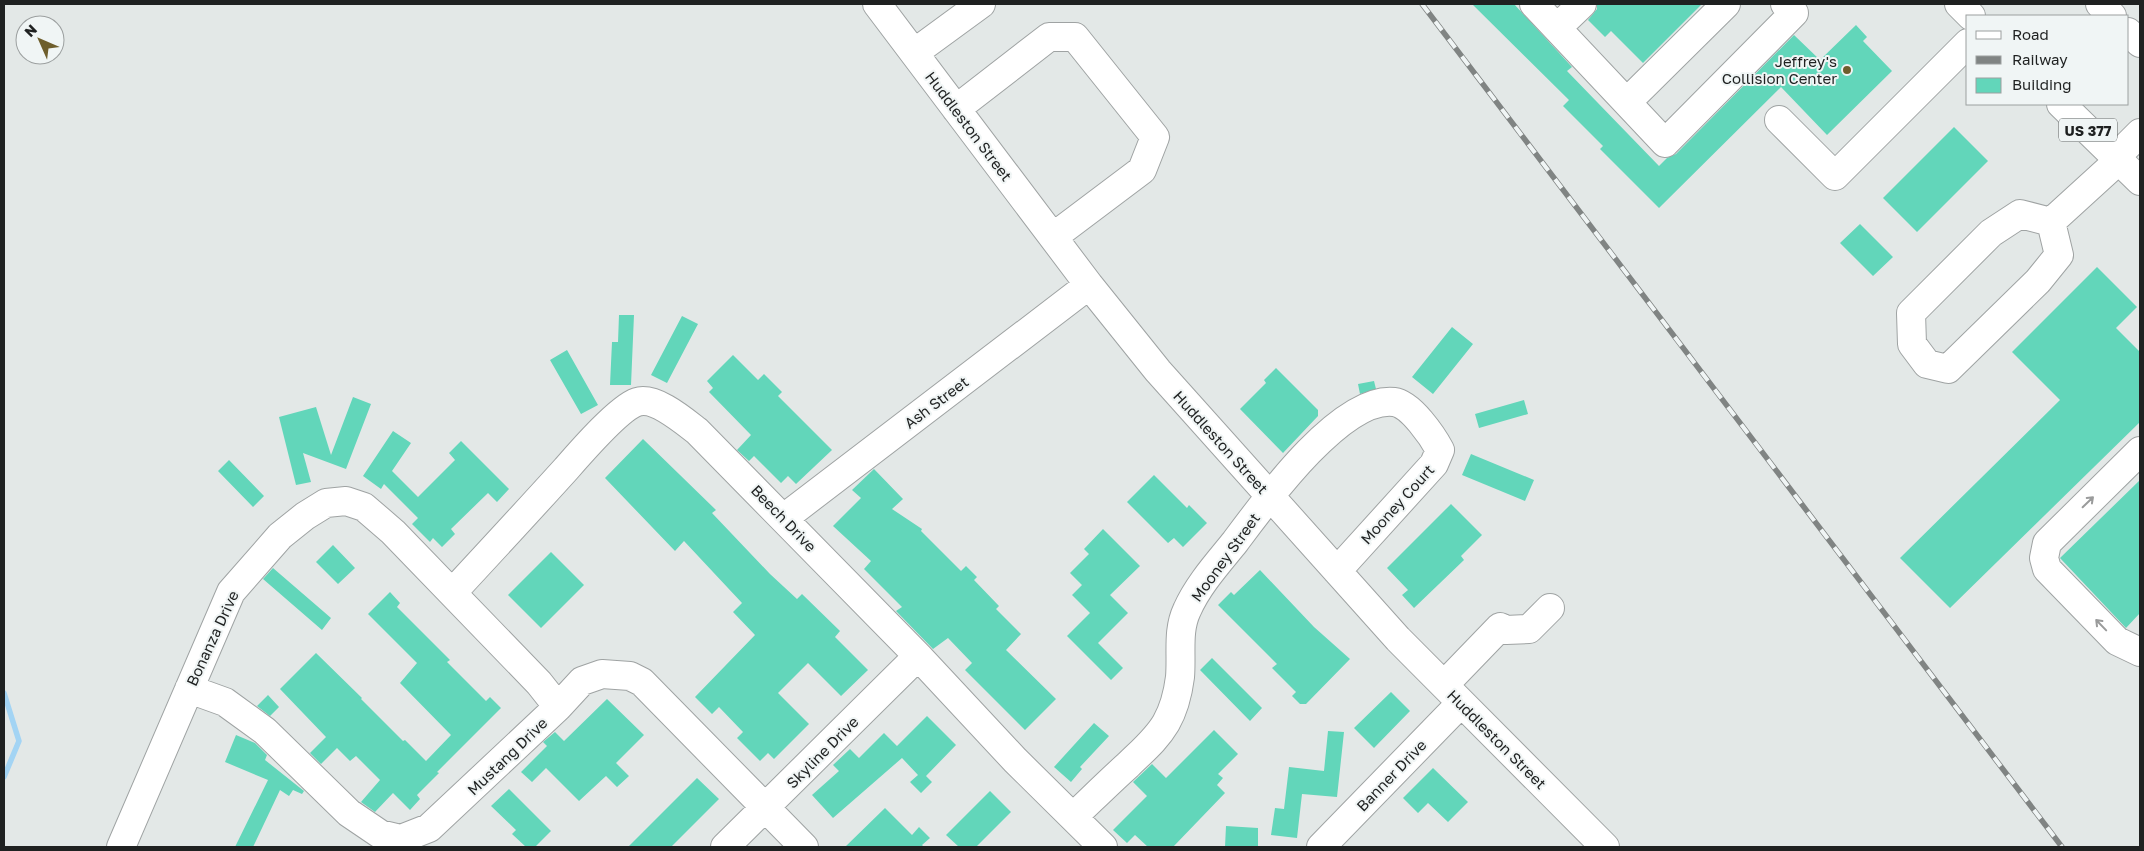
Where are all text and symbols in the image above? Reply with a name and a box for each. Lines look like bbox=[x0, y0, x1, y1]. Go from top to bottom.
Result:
north arrow bbox=[15, 15, 65, 65]
legend bbox=[1966, 15, 2129, 105]
text: N bbox=[21, 21, 40, 40]
text: Road bbox=[2012, 25, 2049, 43]
text: Railway bbox=[2012, 50, 2068, 68]
place label: Jeffrey's Collision Center bbox=[1722, 52, 1837, 87]
marker: Jeffrey's Collision Center bbox=[1841, 64, 1853, 76]
street label: Huddleston Street bbox=[922, 68, 1016, 184]
text: Building bbox=[2012, 75, 2072, 93]
road number: US 377 bbox=[2059, 118, 2117, 142]
street label: Ash Street bbox=[901, 372, 971, 432]
street label: Huddleston Street bbox=[1170, 387, 1272, 497]
street label: Mooney Court bbox=[1356, 460, 1438, 548]
street label: Beech Drive bbox=[748, 481, 820, 555]
one-way arrow bbox=[2082, 496, 2095, 508]
street label: Mooney Street bbox=[1187, 509, 1263, 605]
street label: Bonanza Drive bbox=[182, 587, 242, 688]
one-way arrow bbox=[2095, 618, 2107, 631]
street label: Huddleston Street bbox=[1444, 686, 1550, 792]
street label: Skyline Drive bbox=[782, 712, 862, 792]
street label: Mustang Drive bbox=[463, 713, 551, 799]
street label: Banner Drive bbox=[1352, 735, 1430, 815]

